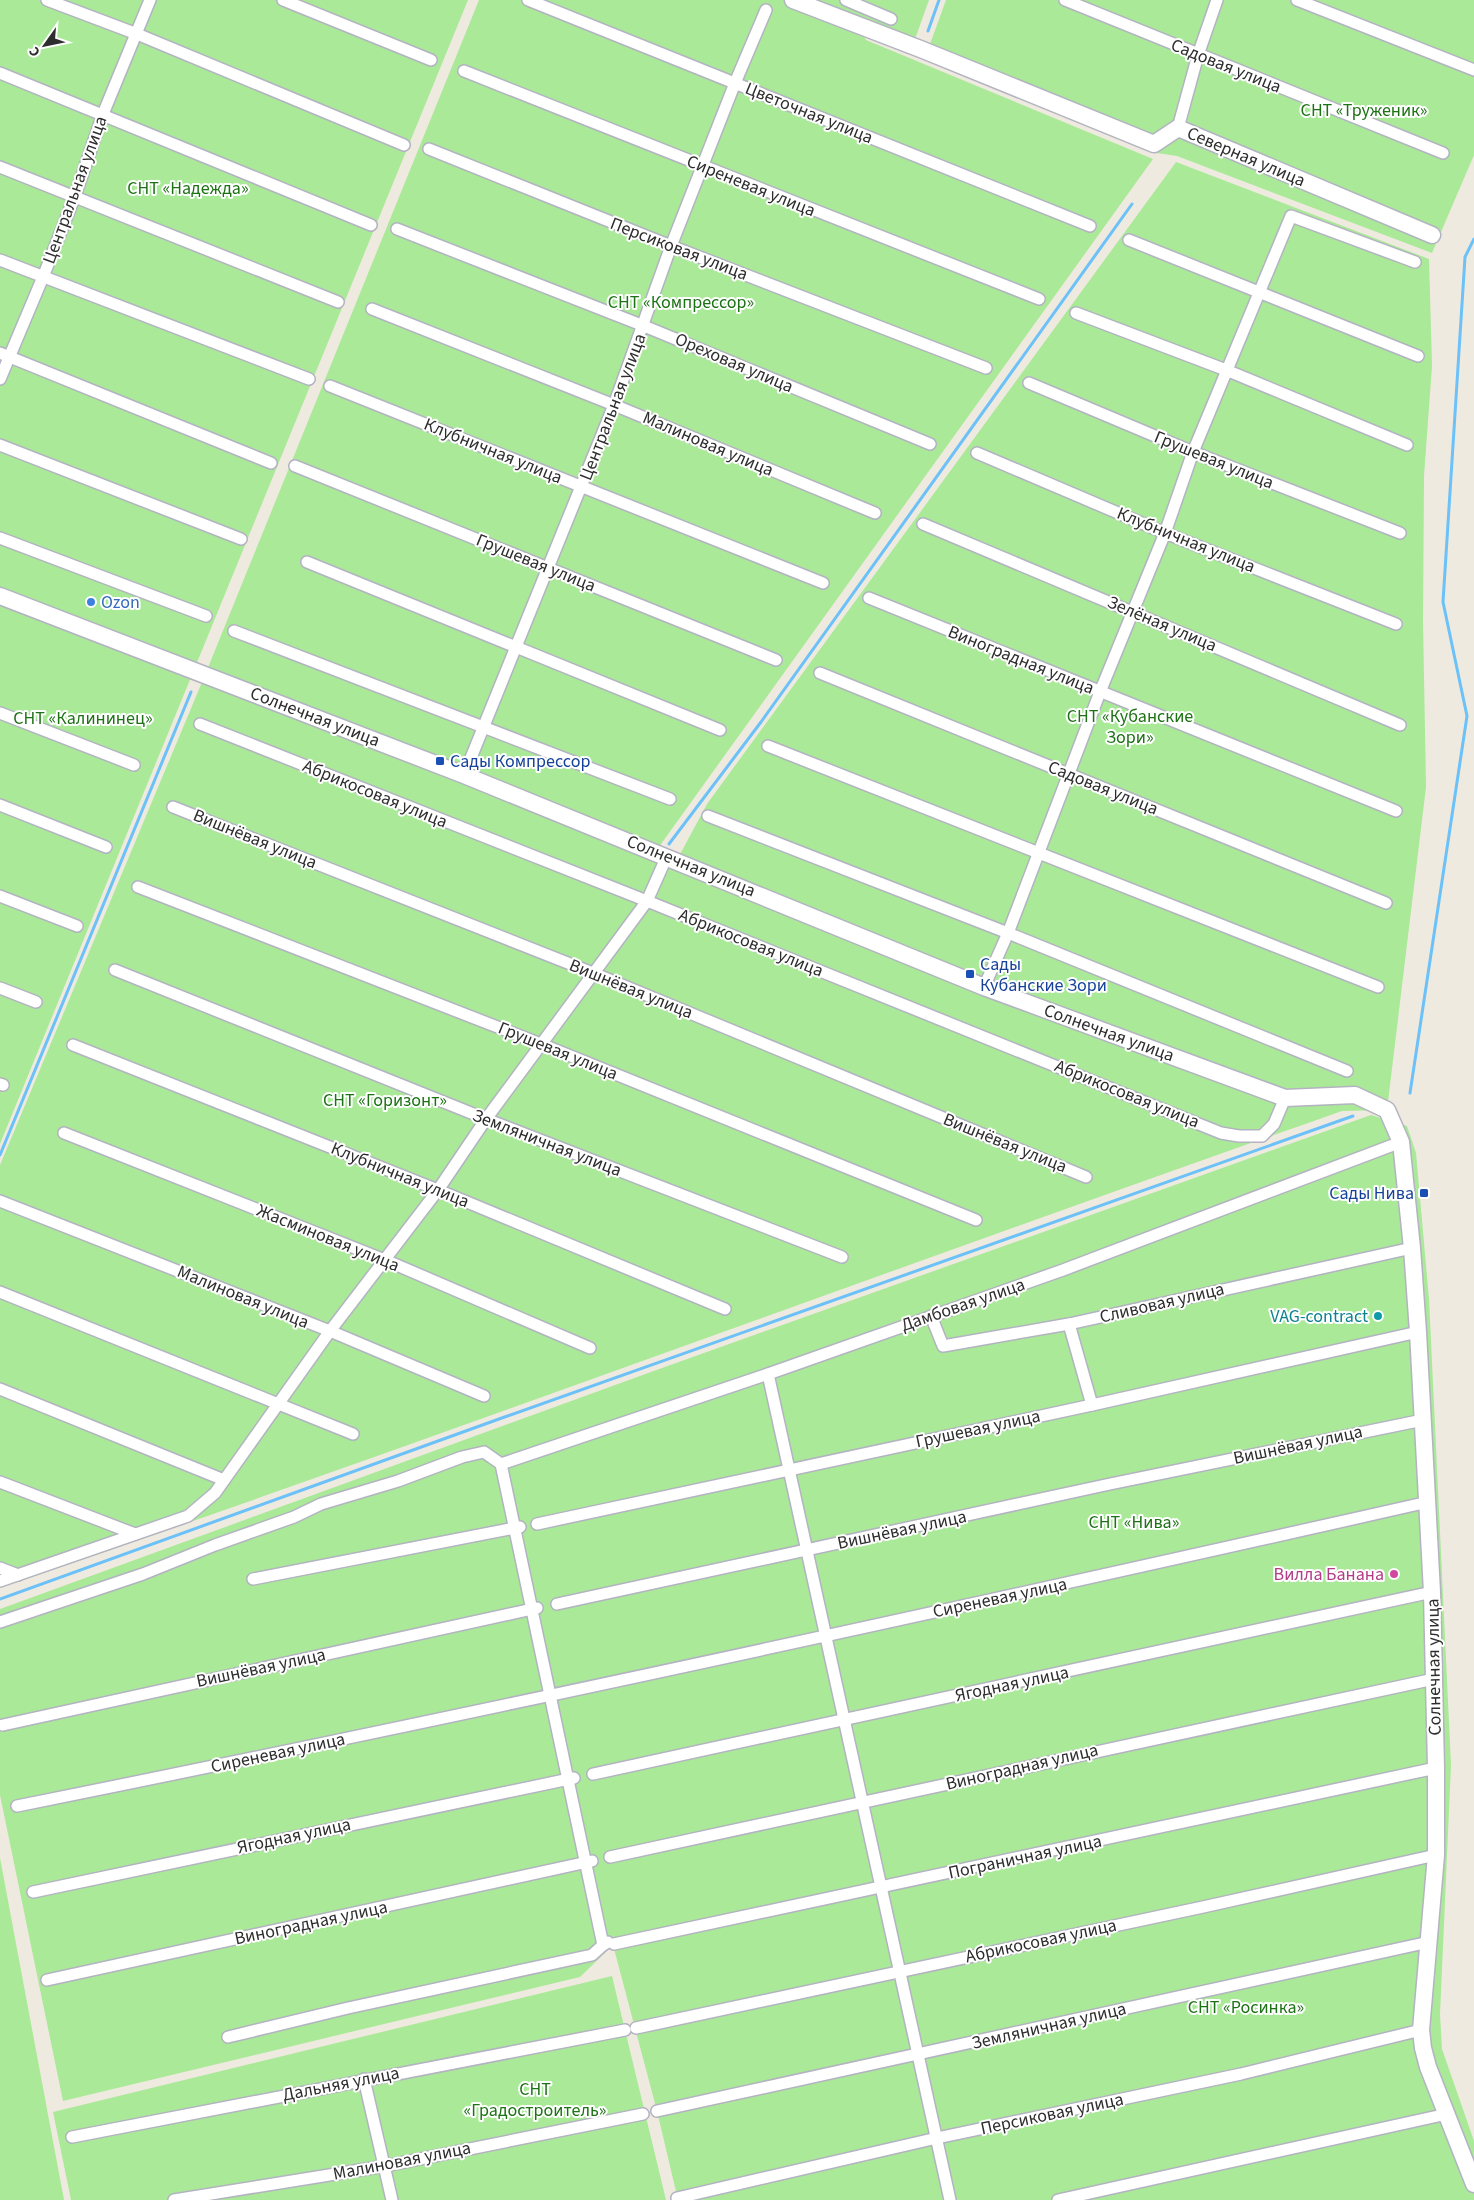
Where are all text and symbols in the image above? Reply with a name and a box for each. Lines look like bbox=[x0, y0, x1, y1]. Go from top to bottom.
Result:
north arrow bbox=[20, 20, 70, 70]
street label: Садовая улица bbox=[1167, 32, 1285, 100]
text: С bbox=[24, 43, 46, 60]
street label: Цветочная улица bbox=[741, 76, 877, 150]
park label: СНТ «Труженик» bbox=[1301, 98, 1427, 123]
street label: Центральная улица bbox=[37, 113, 113, 267]
street label: Северная улица bbox=[1183, 121, 1309, 193]
street label: Сиреневая улица bbox=[683, 149, 819, 223]
park label: СНТ «Надежда» bbox=[127, 176, 249, 201]
street label: Персиковая улица bbox=[607, 211, 751, 287]
park label: СНТ «Компрессор» bbox=[608, 290, 754, 315]
street label: Ореховая улица bbox=[671, 327, 797, 399]
street label: Центральная улица bbox=[573, 330, 653, 484]
street label: Малиновая улица bbox=[639, 405, 777, 483]
street label: Клубничная улица bbox=[420, 412, 566, 490]
street label: Грушевая улица bbox=[1150, 425, 1278, 495]
street label: Клубничная улица bbox=[1113, 501, 1259, 579]
street label: Грушевая улица bbox=[472, 528, 600, 598]
place label: Ozon bbox=[101, 590, 140, 615]
street label: Зелёная улица bbox=[1103, 590, 1221, 658]
marker: Ozon bbox=[85, 596, 97, 608]
street label: Виноградная улица bbox=[944, 619, 1098, 701]
street label: Солнечная улица bbox=[247, 681, 383, 753]
park label: СНТ «Кубанские Зори» bbox=[1067, 704, 1193, 750]
park label: СНТ «Калининец» bbox=[13, 706, 153, 731]
place label: Сады Компрессор bbox=[450, 749, 590, 774]
street label: Абрикосовая улица bbox=[299, 754, 451, 834]
street label: Садовая улица bbox=[1044, 754, 1162, 822]
marker: Сады Компрессор bbox=[434, 755, 446, 767]
street label: Вишнёвая улица bbox=[189, 803, 321, 875]
street label: Солнечная улица bbox=[623, 829, 759, 903]
street label: Абрикосовая улица bbox=[675, 903, 827, 983]
place label: Сады Кубанские Зори bbox=[980, 952, 1107, 998]
street label: Вишнёвая улица bbox=[565, 953, 697, 1025]
marker: Сады Кубанские Зори bbox=[964, 968, 976, 980]
street label: Солнечная улица bbox=[1040, 998, 1178, 1068]
street label: Грушевая улица bbox=[494, 1016, 622, 1086]
street label: Абрикосовая улица bbox=[1051, 1054, 1203, 1134]
park label: СНТ «Горизонт» bbox=[323, 1088, 447, 1113]
street label: Земляничная улица bbox=[469, 1103, 625, 1183]
street label: Вишнёвая улица bbox=[939, 1107, 1071, 1179]
street label: Клубничная улица bbox=[327, 1136, 473, 1214]
place label: Сады Нива bbox=[1329, 1181, 1414, 1206]
marker: Сады Нива bbox=[1418, 1187, 1430, 1199]
street label: Жасминовая улица bbox=[253, 1198, 403, 1278]
street label: Малиновая улица bbox=[173, 1259, 313, 1335]
street label: Дамбовая улица bbox=[898, 1272, 1028, 1338]
street label: Сливовая улица bbox=[1097, 1277, 1227, 1329]
place label: VAG-contract bbox=[1270, 1304, 1368, 1329]
marker: VAG-contract bbox=[1372, 1310, 1384, 1322]
street label: Грушевая улица bbox=[913, 1404, 1043, 1454]
street label: Вишнёвая улица bbox=[1231, 1419, 1365, 1471]
street label: Вишнёвая улица bbox=[835, 1504, 969, 1556]
park label: СНТ «Нива» bbox=[1089, 1510, 1179, 1535]
place label: Вилла Банана bbox=[1274, 1562, 1384, 1587]
marker: Вилла Банана bbox=[1388, 1568, 1400, 1580]
street label: Сиреневая улица bbox=[931, 1572, 1069, 1624]
street label: Солнечная улица bbox=[1420, 1598, 1448, 1736]
street label: Вишнёвая улица bbox=[194, 1642, 328, 1694]
street label: Ягодная улица bbox=[953, 1660, 1071, 1708]
street label: Сиреневая улица bbox=[209, 1727, 347, 1779]
street label: Виноградная улица bbox=[943, 1737, 1101, 1797]
street label: Ягодная улица bbox=[235, 1812, 353, 1860]
street label: Пограничная улица bbox=[946, 1829, 1104, 1885]
street label: Виноградная улица bbox=[232, 1895, 390, 1951]
street label: Абрикосовая улица bbox=[963, 1913, 1119, 1969]
park label: СНТ «Росинка» bbox=[1188, 1995, 1304, 2020]
street label: Земляничная улица bbox=[969, 1996, 1129, 2056]
street label: Дальняя улица bbox=[280, 2060, 402, 2108]
park label: СНТ «Градостроитель» bbox=[463, 2077, 607, 2123]
street label: Персиковая улица bbox=[978, 2087, 1126, 2141]
street label: Малиновая улица bbox=[331, 2135, 473, 2187]

